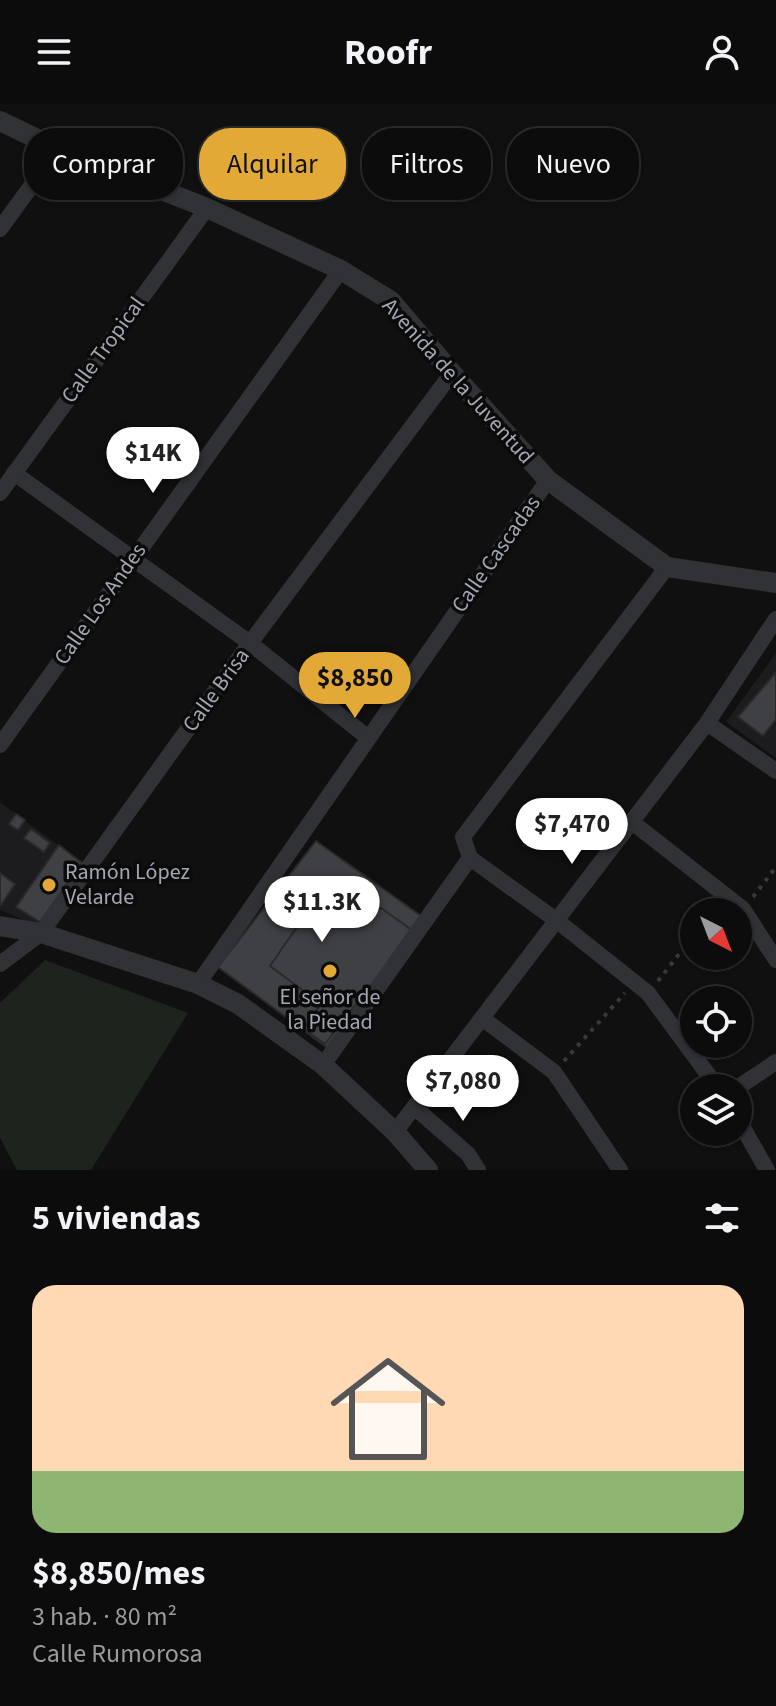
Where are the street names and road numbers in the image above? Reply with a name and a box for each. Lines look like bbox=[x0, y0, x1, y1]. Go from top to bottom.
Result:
street label: Calle Tropical bbox=[53, 290, 153, 410]
street label: Avenida de la Juventud bbox=[375, 291, 541, 471]
street label: Calle Cascadas bbox=[444, 489, 548, 619]
street label: Calle Los Andes bbox=[46, 536, 154, 672]
street label: Calle Brisa bbox=[175, 642, 257, 738]

